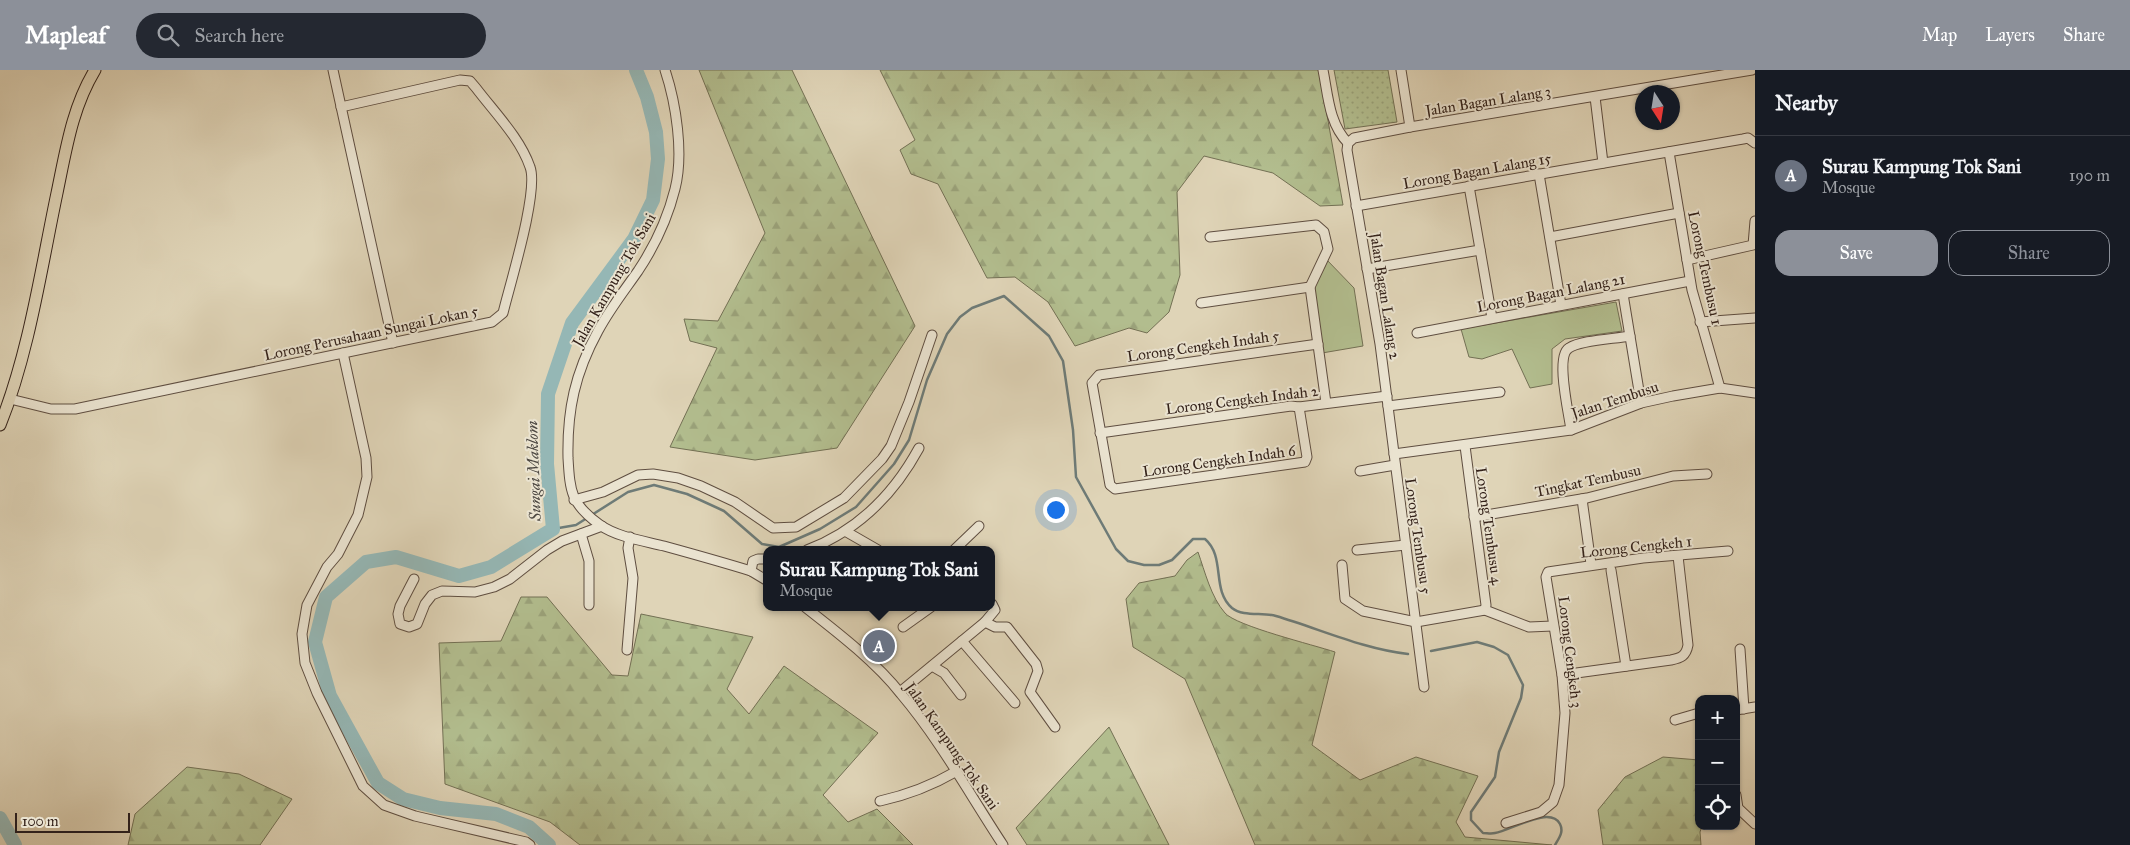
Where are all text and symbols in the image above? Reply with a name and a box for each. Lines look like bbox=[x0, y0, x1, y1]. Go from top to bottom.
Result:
search box bbox=[136, 13, 486, 58]
text: Mapleaf bbox=[25, 20, 106, 50]
icon: search bbox=[154, 21, 182, 49]
text: Search here bbox=[194, 24, 284, 47]
text: Map bbox=[1922, 24, 1957, 46]
text: Layers bbox=[1985, 24, 2035, 46]
text: Share bbox=[2063, 24, 2105, 46]
street label: Jalan Bagan Lalang 3 bbox=[1422, 82, 1552, 121]
north arrow bbox=[1635, 85, 1680, 130]
text: Nearby bbox=[1775, 90, 1838, 116]
street label: Lorong Bagan Lalang 15 bbox=[1402, 149, 1553, 193]
text: Surau Kampung Tok Sani bbox=[1822, 155, 2021, 178]
text: A bbox=[1786, 166, 1796, 185]
text: 190 m bbox=[2069, 166, 2110, 185]
text: Mosque bbox=[1822, 178, 1875, 197]
street label: Lorong Tembusu 1 bbox=[1684, 209, 1726, 327]
street label: Jalan Kampung Tok Sani bbox=[567, 210, 660, 352]
street label: Jalan Bagan Lalang 2 bbox=[1365, 229, 1404, 361]
button: Save bbox=[1775, 230, 1938, 276]
button: Share bbox=[1948, 230, 2110, 276]
street label: Lorong Bagan Lalang 21 bbox=[1475, 270, 1627, 316]
street label: Lorong Perusahaan Sungai Lokan 5 bbox=[262, 301, 480, 364]
street label: Lorong Cengkeh Indah 5 bbox=[1126, 326, 1280, 366]
street label: Jalan Tembusu bbox=[1567, 377, 1661, 424]
street label: Lorong Cengkeh Indah 2 bbox=[1165, 382, 1320, 418]
water label: Sungai Maklom bbox=[522, 420, 545, 523]
street label: Lorong Cengkeh Indah 6 bbox=[1141, 441, 1298, 481]
street label: Tingkat Tembusu bbox=[1533, 461, 1643, 501]
street label: Lorong Tembusu 4 bbox=[1472, 466, 1506, 586]
street label: Lorong Tembusu 5 bbox=[1401, 477, 1435, 595]
your location bbox=[1043, 497, 1069, 523]
street label: Lorong Cengkeh 1 bbox=[1579, 532, 1693, 562]
popup bbox=[763, 546, 995, 611]
text: Surau Kampung Tok Sani bbox=[779, 558, 979, 581]
text: Mosque bbox=[779, 581, 833, 600]
street label: Lorong Cengkeh 3 bbox=[1554, 595, 1586, 709]
pin: A bbox=[863, 627, 895, 665]
street label: Jalan Kampung Tok Sani bbox=[899, 677, 1003, 814]
map controls bbox=[1695, 695, 1740, 830]
button: + bbox=[1695, 695, 1740, 740]
button: − bbox=[1695, 740, 1740, 785]
button: locate bbox=[1695, 785, 1740, 830]
scale bar bbox=[15, 810, 130, 833]
text: 100 m bbox=[22, 813, 59, 830]

